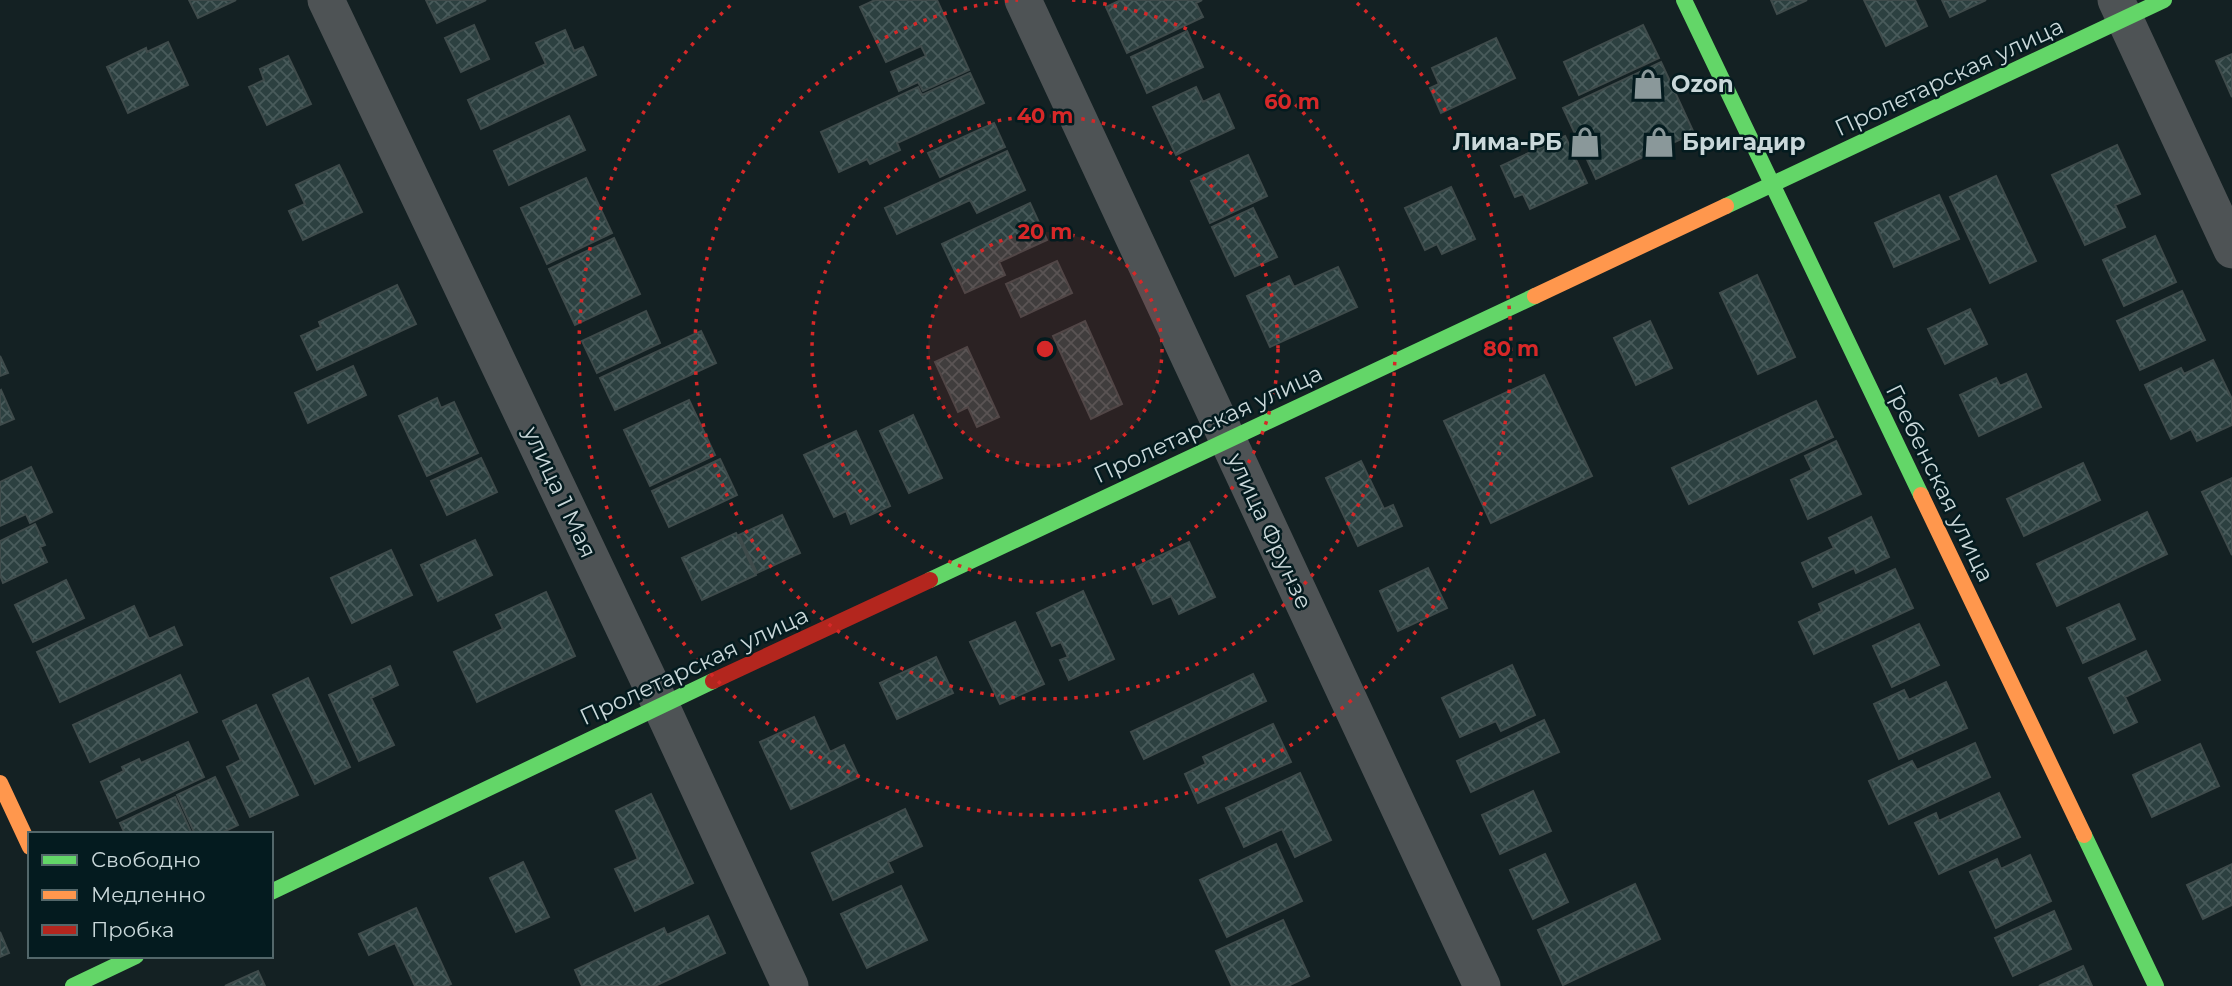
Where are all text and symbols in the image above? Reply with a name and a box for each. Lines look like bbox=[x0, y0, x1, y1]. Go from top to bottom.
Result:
street label: Пролетарская улица bbox=[1830, 12, 2068, 142]
shop icon: Ozon bbox=[1631, 67, 1665, 101]
place label: Ozon bbox=[1671, 70, 1734, 98]
text: 60 m bbox=[1264, 89, 1320, 114]
text: 40 m bbox=[1017, 103, 1073, 128]
shop icon: Лима-РБ bbox=[1568, 125, 1602, 159]
shop icon: Бригадир bbox=[1642, 125, 1676, 159]
place label: Лима-РБ bbox=[1452, 128, 1562, 156]
place label: Бригадир bbox=[1682, 128, 1805, 156]
text: 20 m bbox=[1018, 219, 1072, 244]
text: 80 m bbox=[1483, 336, 1539, 361]
centre of rings bbox=[1033, 337, 1057, 361]
street label: Пролетарская улица bbox=[1089, 359, 1327, 489]
street label: Гребенская улица bbox=[1880, 380, 2000, 586]
street label: улица 1 Мая bbox=[517, 421, 603, 562]
street label: улица Фрунзе bbox=[1221, 447, 1318, 614]
street label: Пролетарская улица bbox=[575, 601, 813, 731]
legend bbox=[28, 832, 273, 958]
text: Свободно bbox=[91, 847, 201, 872]
text: Медленно bbox=[91, 882, 206, 907]
text: Пробка bbox=[91, 917, 174, 942]

